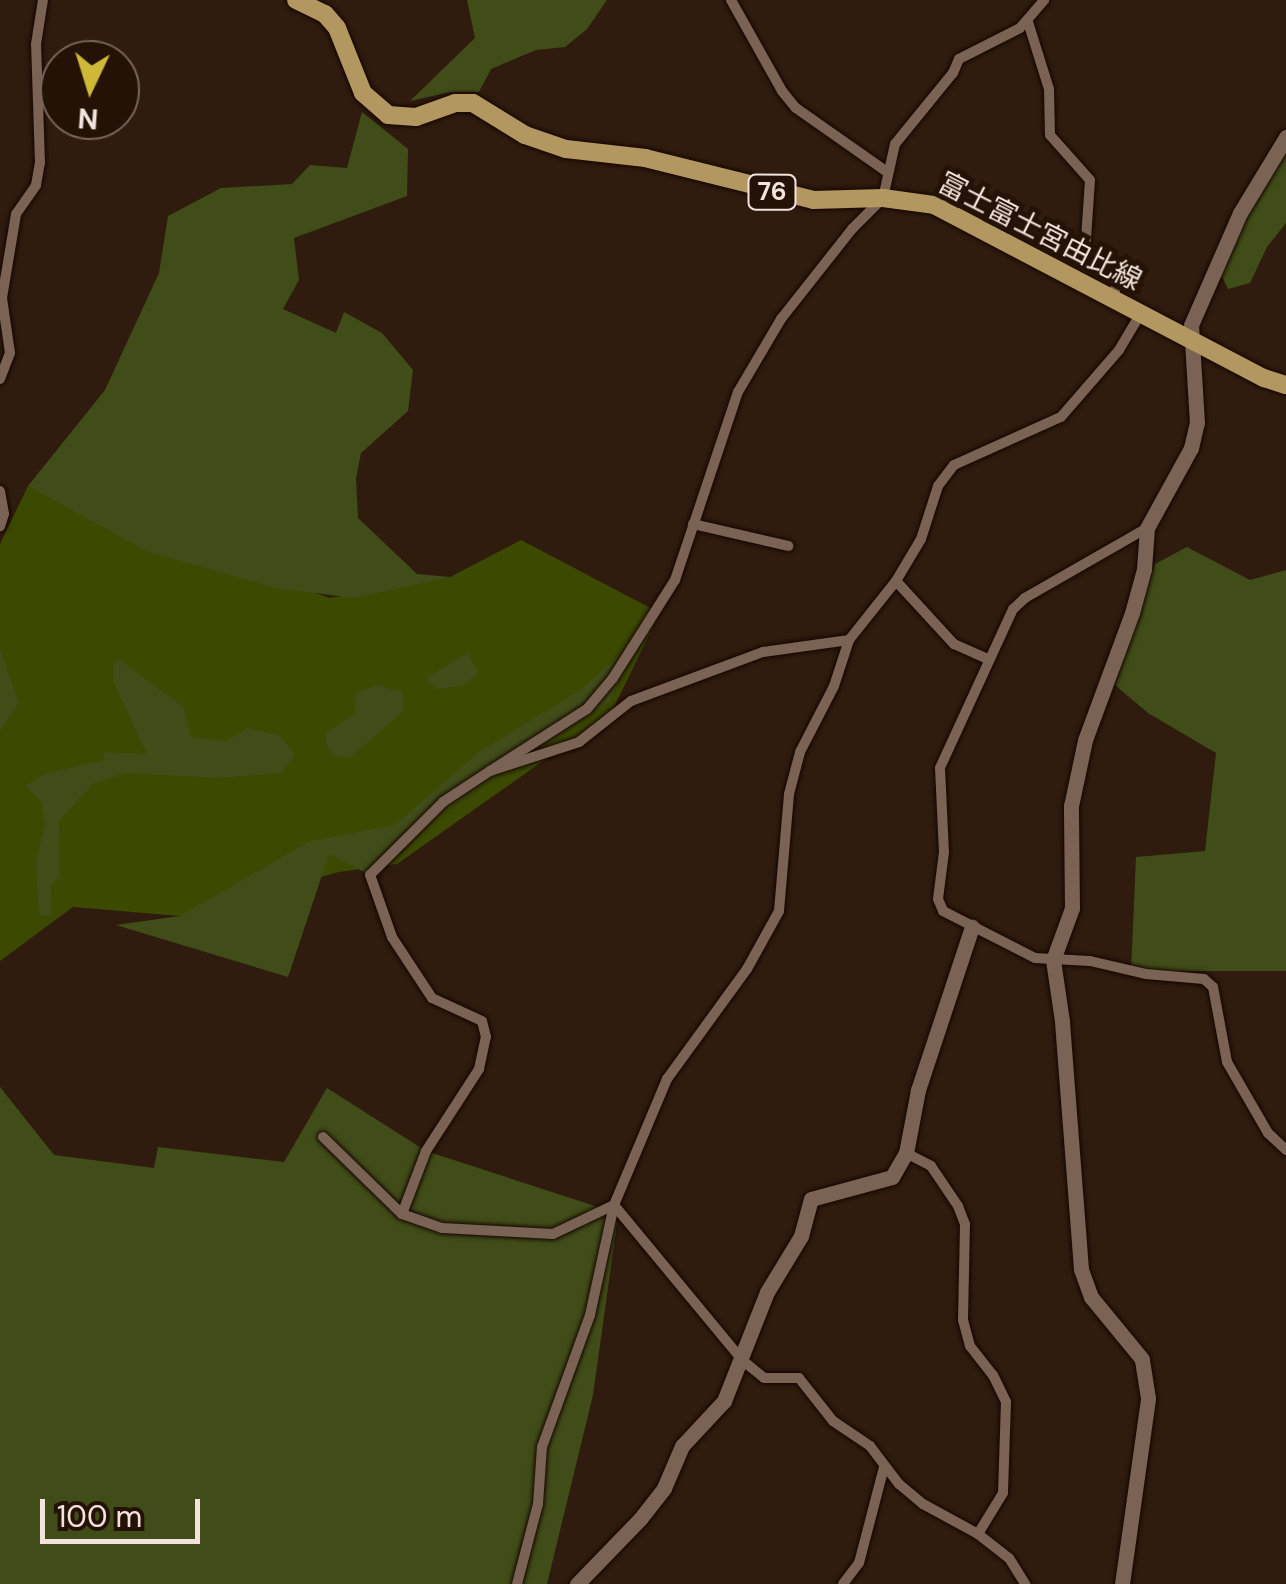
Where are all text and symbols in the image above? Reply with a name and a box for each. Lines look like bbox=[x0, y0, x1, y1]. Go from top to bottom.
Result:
north arrow bbox=[40, 40, 140, 140]
text: N bbox=[77, 99, 99, 138]
street label: 富士富士宮由比線 bbox=[933, 166, 1147, 298]
road number: 76 bbox=[747, 172, 797, 212]
scale bar bbox=[45, 1479, 205, 1541]
text: 100 m bbox=[57, 1497, 142, 1536]

